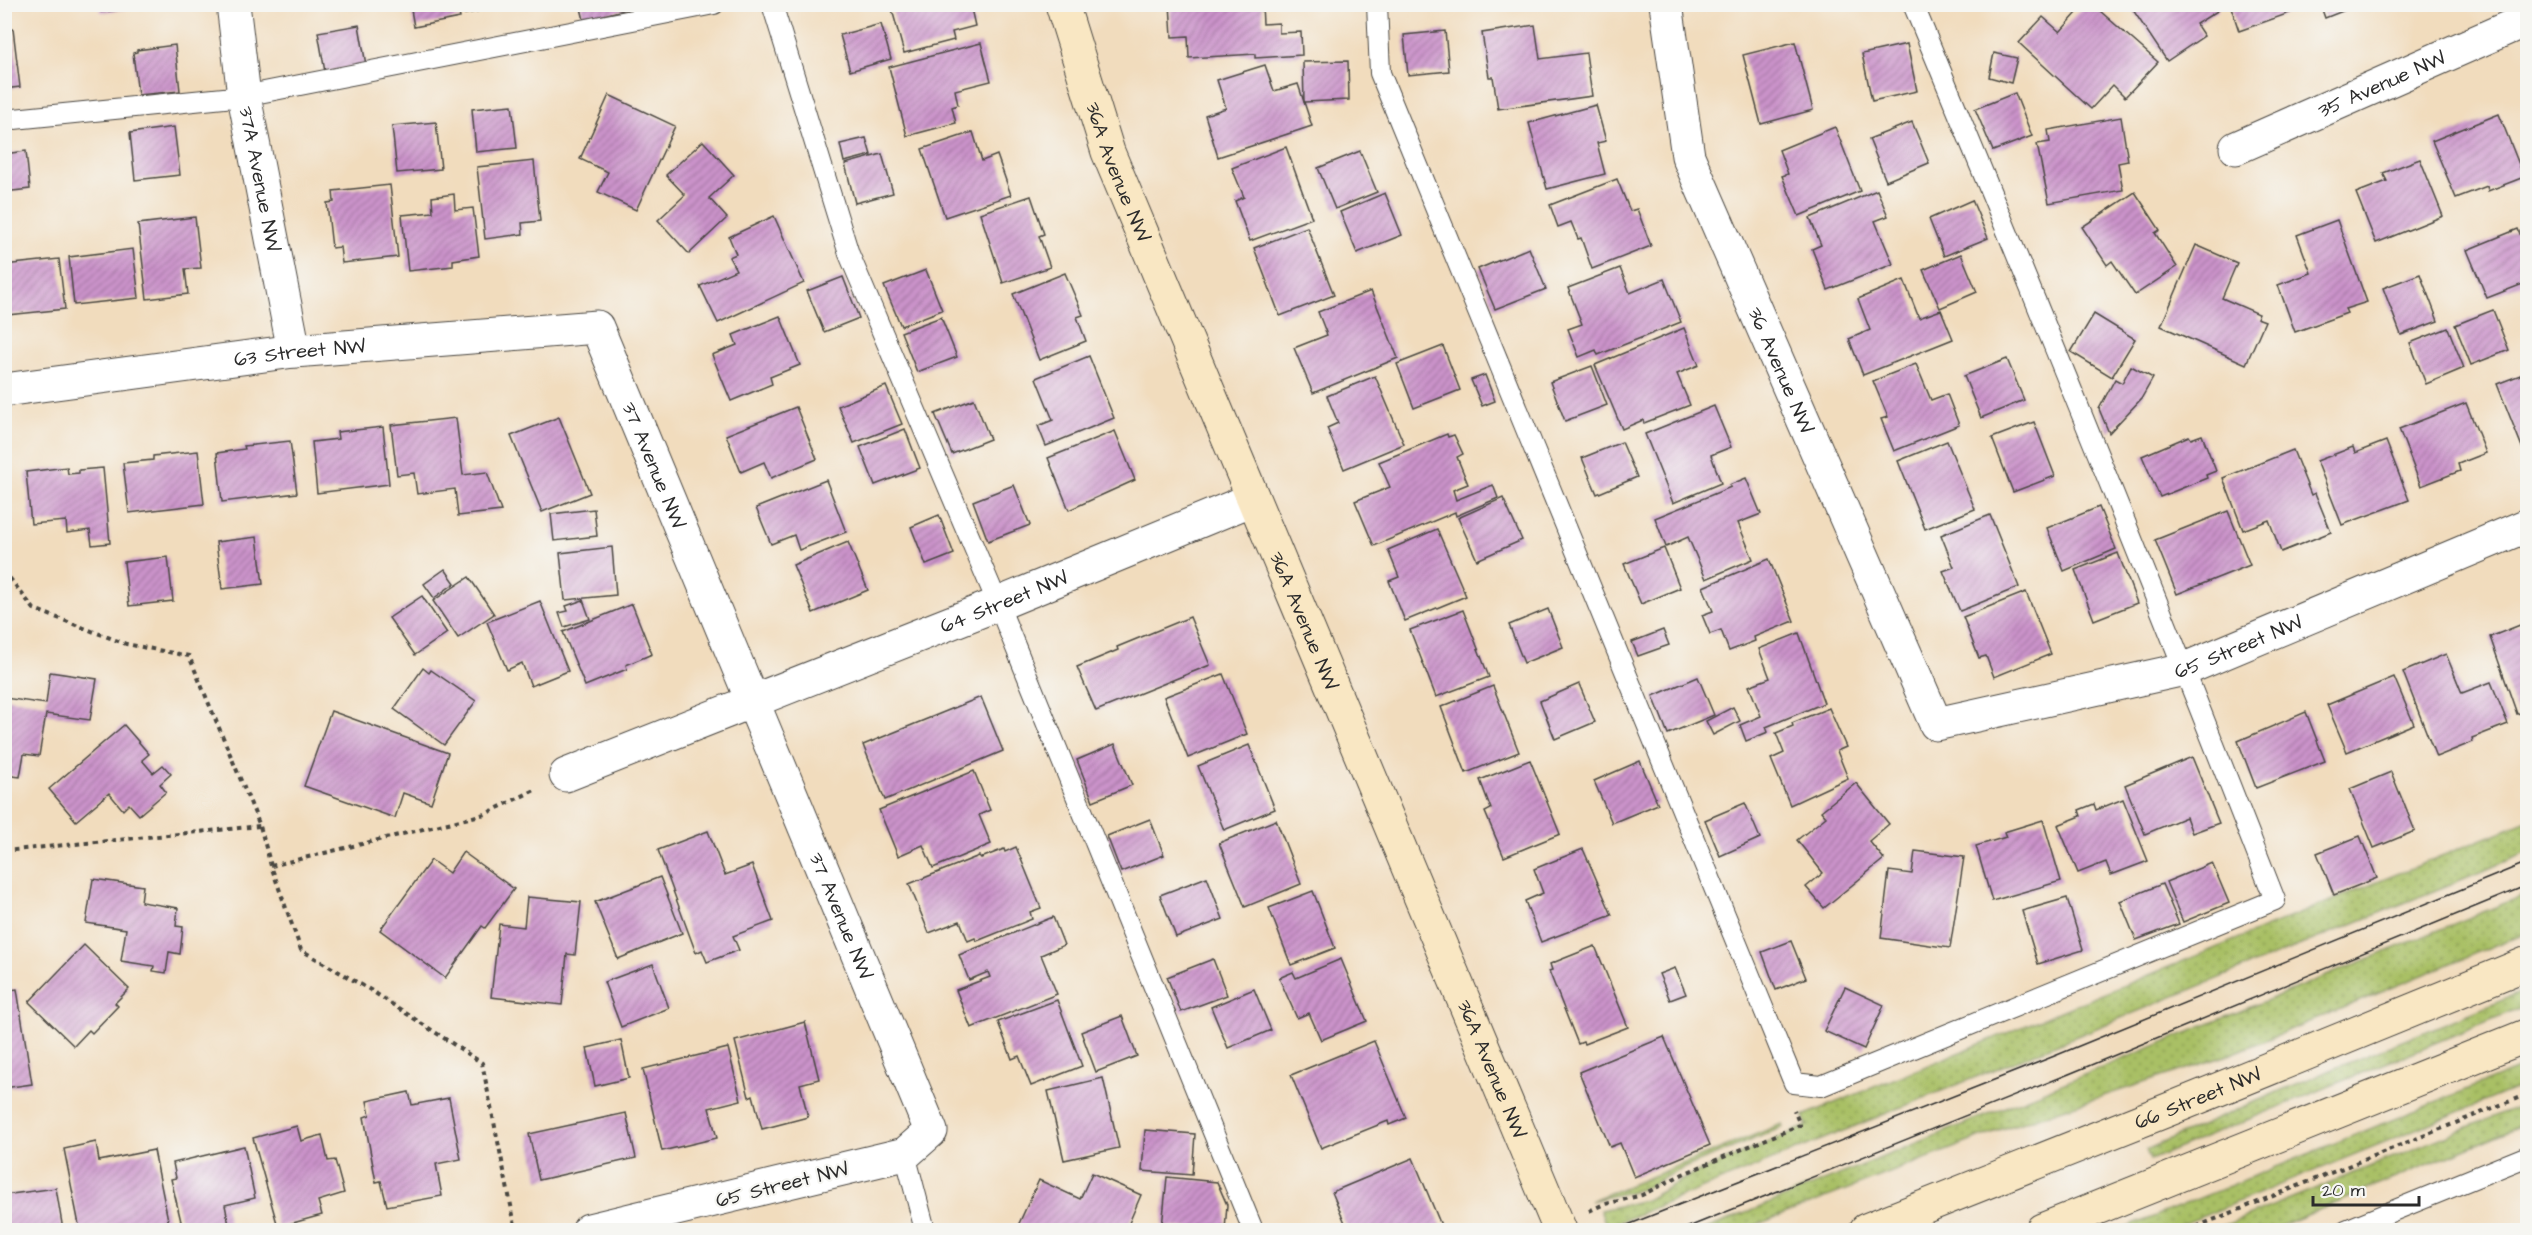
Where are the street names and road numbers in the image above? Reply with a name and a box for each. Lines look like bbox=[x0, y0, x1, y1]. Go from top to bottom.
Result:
street label: 35 Avenue NW bbox=[2314, 44, 2450, 125]
street label: 36A Avenue NW bbox=[1078, 99, 1157, 246]
street label: 37A Avenue NW bbox=[231, 104, 287, 254]
street label: 36 Avenue NW bbox=[1741, 303, 1820, 438]
street label: 63 Street NW bbox=[232, 332, 366, 374]
street label: 37 Avenue NW bbox=[615, 398, 692, 533]
street label: 36A Avenue NW bbox=[1262, 547, 1345, 695]
street label: 64 Street NW bbox=[936, 564, 1072, 640]
street label: 65 Street NW bbox=[2172, 608, 2307, 686]
street label: 37 Avenue NW bbox=[802, 848, 879, 984]
street label: 36A Avenue NW bbox=[1450, 995, 1533, 1143]
street label: 66 Street NW bbox=[2131, 1060, 2266, 1137]
street label: 65 Street NW bbox=[713, 1155, 852, 1215]

